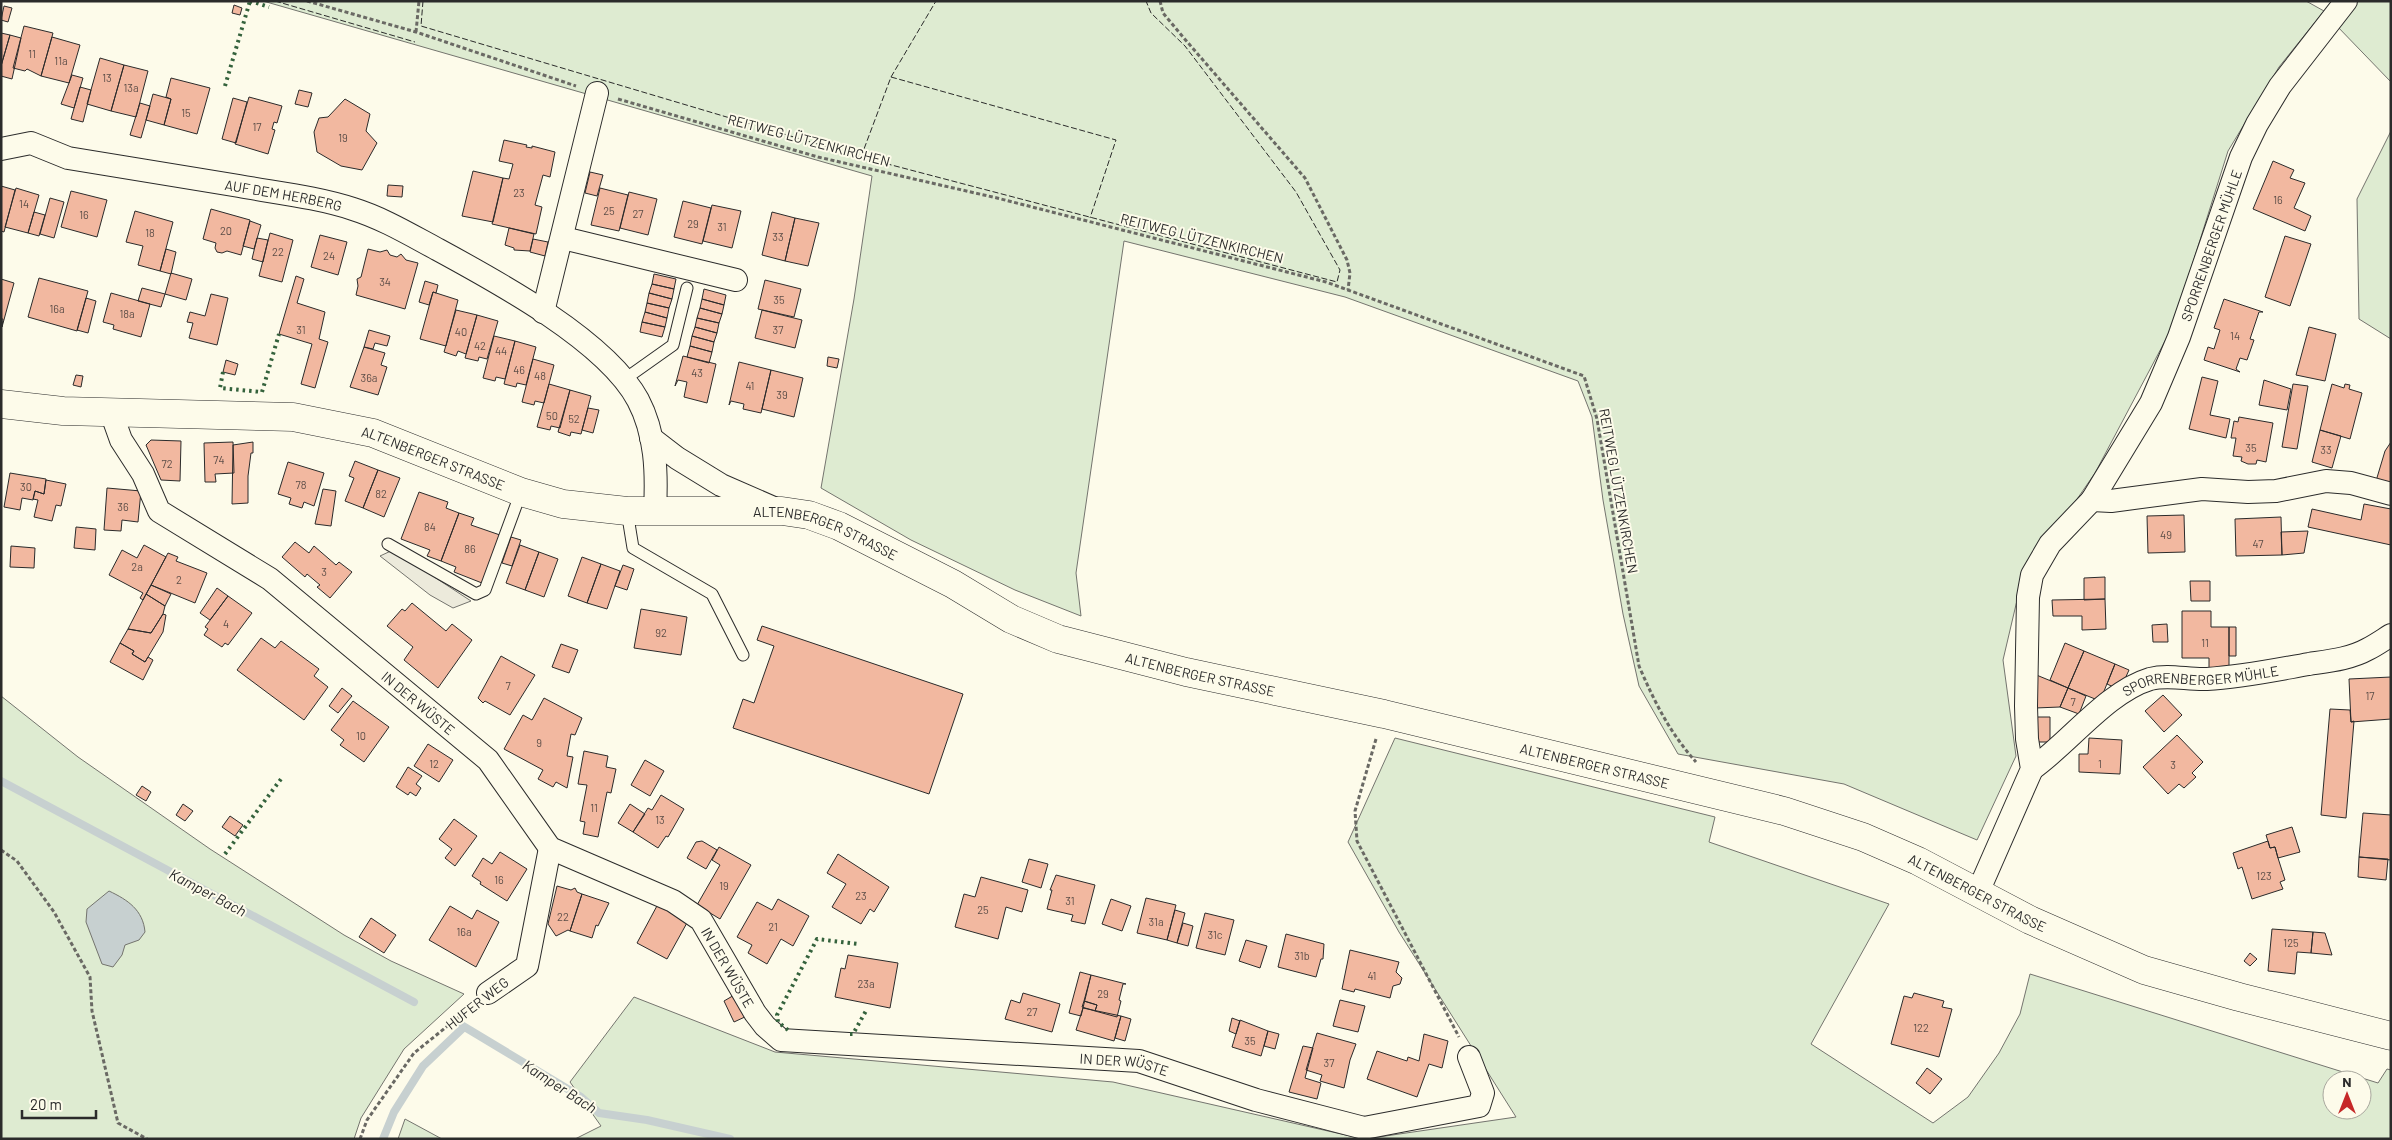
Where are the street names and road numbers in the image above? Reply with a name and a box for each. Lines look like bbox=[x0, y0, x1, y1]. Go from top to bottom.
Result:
street label: REITWEG LÜTZENKIRCHEN bbox=[726, 110, 892, 170]
street label: SPORRENBERGER MÜHLE bbox=[2177, 167, 2245, 323]
street label: AUF DEM HERBERG bbox=[224, 175, 344, 214]
street label: REITWEG LÜTZENKIRCHEN bbox=[1119, 209, 1285, 267]
street label: REITWEG LÜTZENKIRCHEN bbox=[1596, 407, 1642, 575]
street label: ALTENBERGER STRASSE bbox=[360, 422, 508, 493]
street label: ALTENBERGER STRASSE bbox=[753, 503, 901, 563]
street label: ALTENBERGER STRASSE bbox=[1124, 648, 1277, 699]
street label: SPORRENBERGER MÜHLE bbox=[2119, 661, 2280, 699]
street label: IN DER WÜSTE bbox=[379, 667, 459, 738]
street label: ALTENBERGER STRASSE bbox=[1519, 739, 1671, 791]
street label: ALTENBERGER STRASSE bbox=[1906, 849, 2049, 935]
street label: IN DER WÜSTE bbox=[698, 924, 758, 1010]
street label: HUFER WEG bbox=[442, 973, 512, 1033]
street label: IN DER WÜSTE bbox=[1079, 1049, 1171, 1079]

